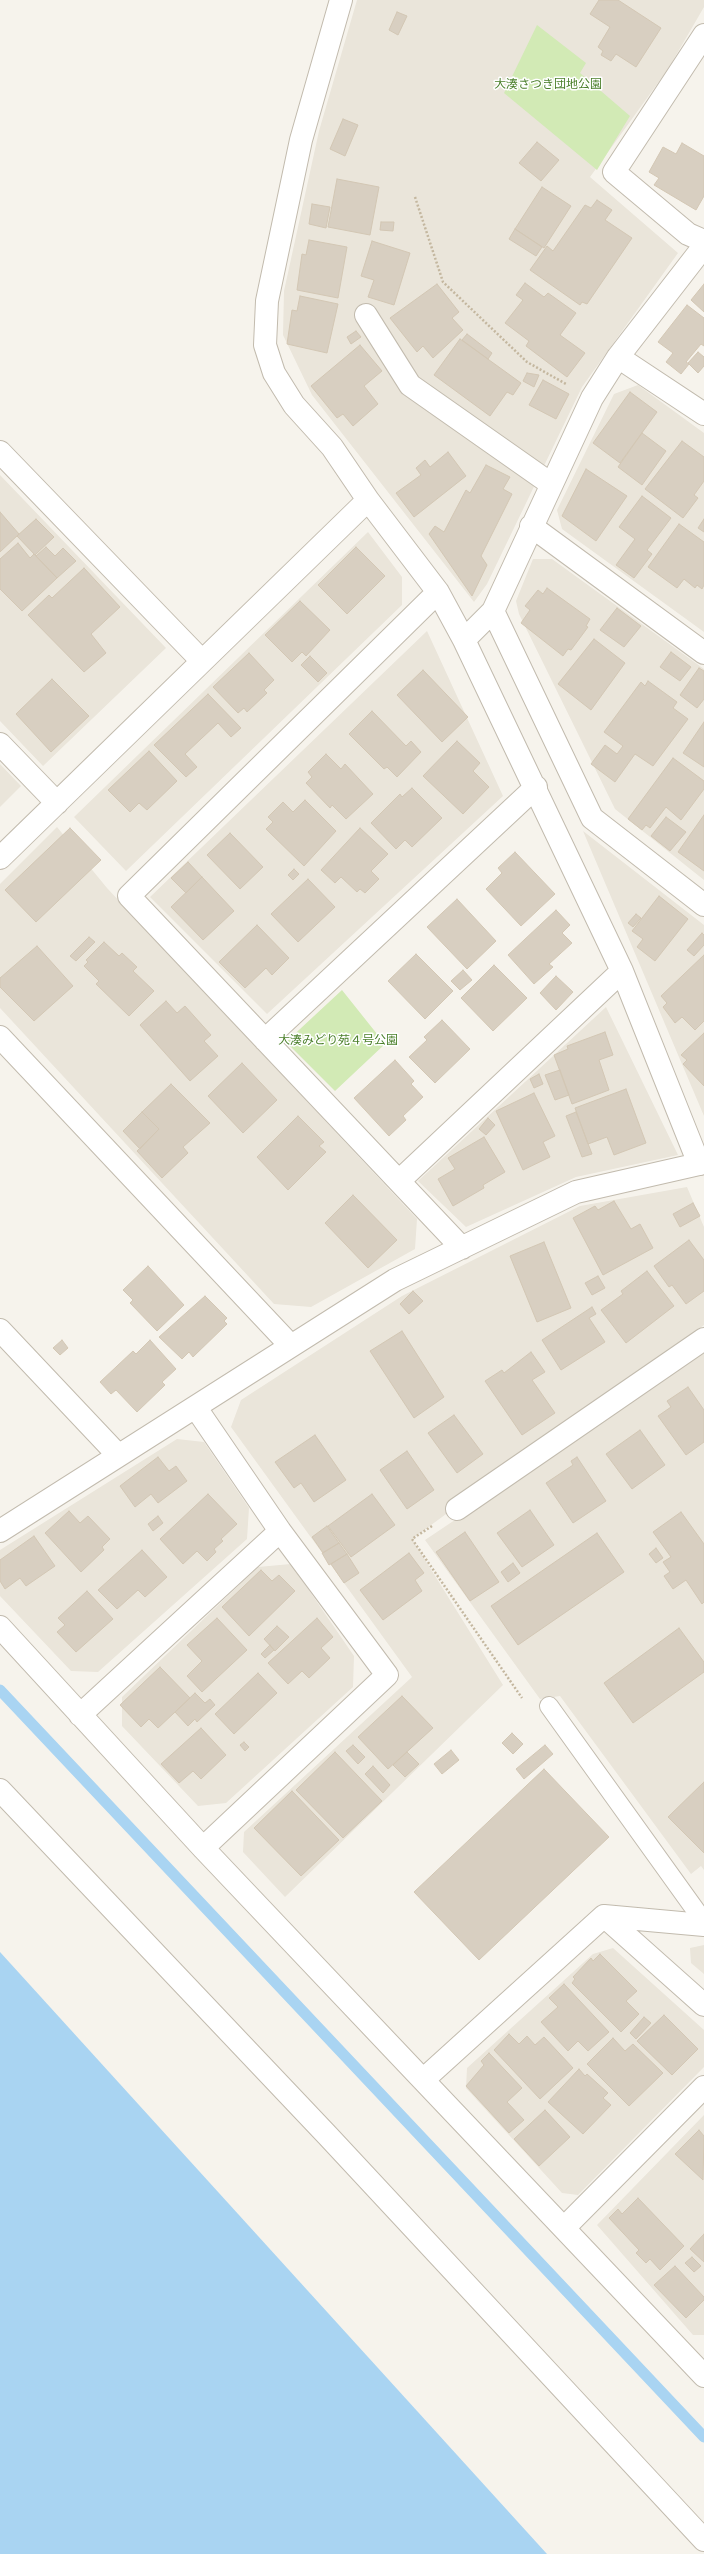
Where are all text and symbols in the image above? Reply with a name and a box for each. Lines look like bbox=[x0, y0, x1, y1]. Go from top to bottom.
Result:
park label: 大湊さつき団地公園 bbox=[494, 78, 602, 92]
park label: 大湊みどり苑４号公園 bbox=[278, 1034, 398, 1048]

